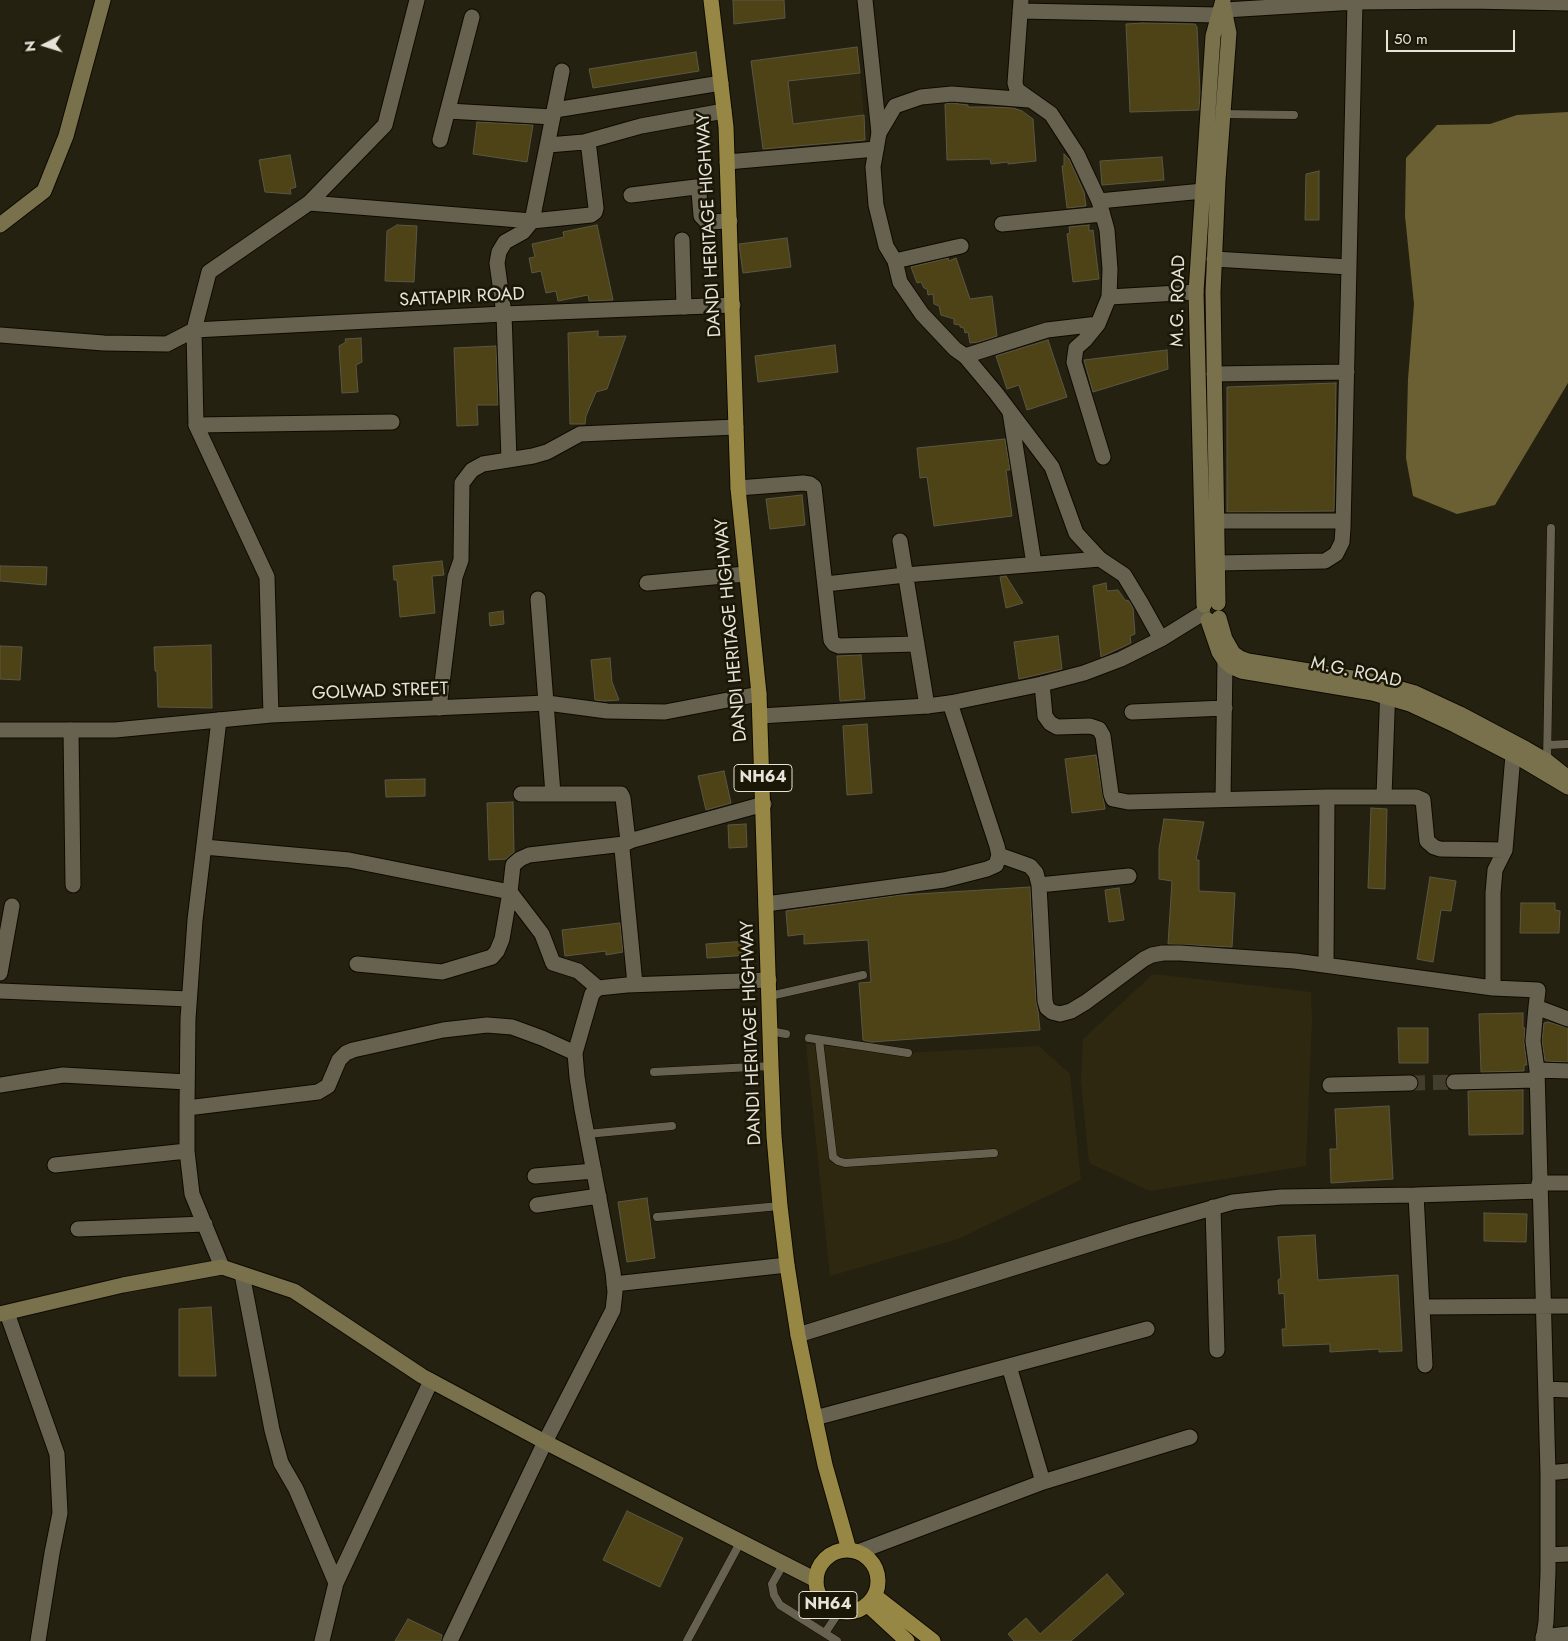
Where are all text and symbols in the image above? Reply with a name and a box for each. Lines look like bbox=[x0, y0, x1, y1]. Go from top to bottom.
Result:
north arrow bbox=[20, 20, 70, 70]
scale bar bbox=[1388, 20, 1517, 52]
text: 50 m bbox=[1394, 28, 1428, 50]
text: N bbox=[20, 40, 41, 53]
street label: DANDI HERITAGE HIGHWAY bbox=[693, 112, 727, 338]
street label: M.G. ROAD bbox=[1167, 255, 1191, 347]
street label: SATTAPIR ROAD bbox=[399, 284, 525, 312]
street label: DANDI HERITAGE HIGHWAY bbox=[711, 517, 753, 743]
street label: M.G. ROAD bbox=[1309, 653, 1403, 693]
street label: GOLWAD STREET bbox=[311, 679, 449, 705]
road number: NH64 bbox=[734, 764, 792, 791]
street label: DANDI HERITAGE HIGHWAY bbox=[737, 920, 767, 1146]
road number: NH64 bbox=[799, 1592, 857, 1618]

